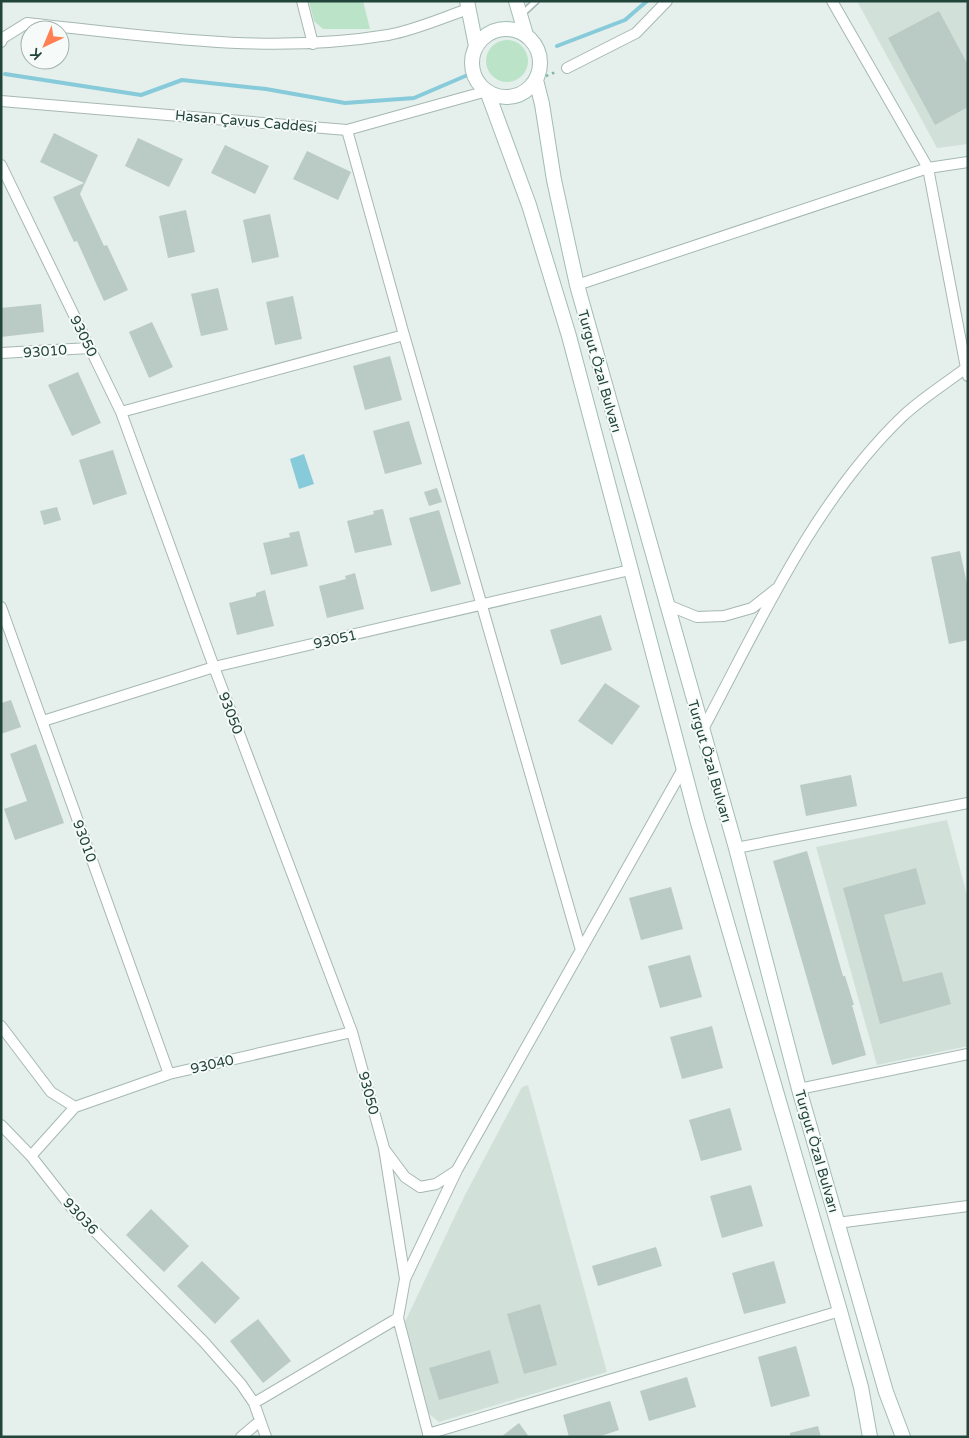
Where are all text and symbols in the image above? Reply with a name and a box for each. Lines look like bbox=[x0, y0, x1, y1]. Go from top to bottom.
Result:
north arrow bbox=[20, 20, 70, 70]
text: K bbox=[27, 44, 46, 63]
street label: Hasan Çavus Caddesi bbox=[174, 107, 318, 136]
street label: Turgut Özal Bulvarı bbox=[574, 308, 625, 434]
street label: 93050 bbox=[66, 313, 101, 360]
street label: 93010 bbox=[23, 341, 68, 362]
street label: 93051 bbox=[312, 626, 358, 653]
street label: 93050 bbox=[215, 690, 246, 737]
street label: Turgut Özal Bulvarı bbox=[684, 698, 735, 824]
street label: 93010 bbox=[69, 818, 100, 865]
street label: 93040 bbox=[189, 1051, 236, 1078]
street label: 93050 bbox=[355, 1070, 382, 1117]
street label: Turgut Özal Bulvarı bbox=[791, 1088, 842, 1214]
street label: 93036 bbox=[59, 1194, 102, 1238]

